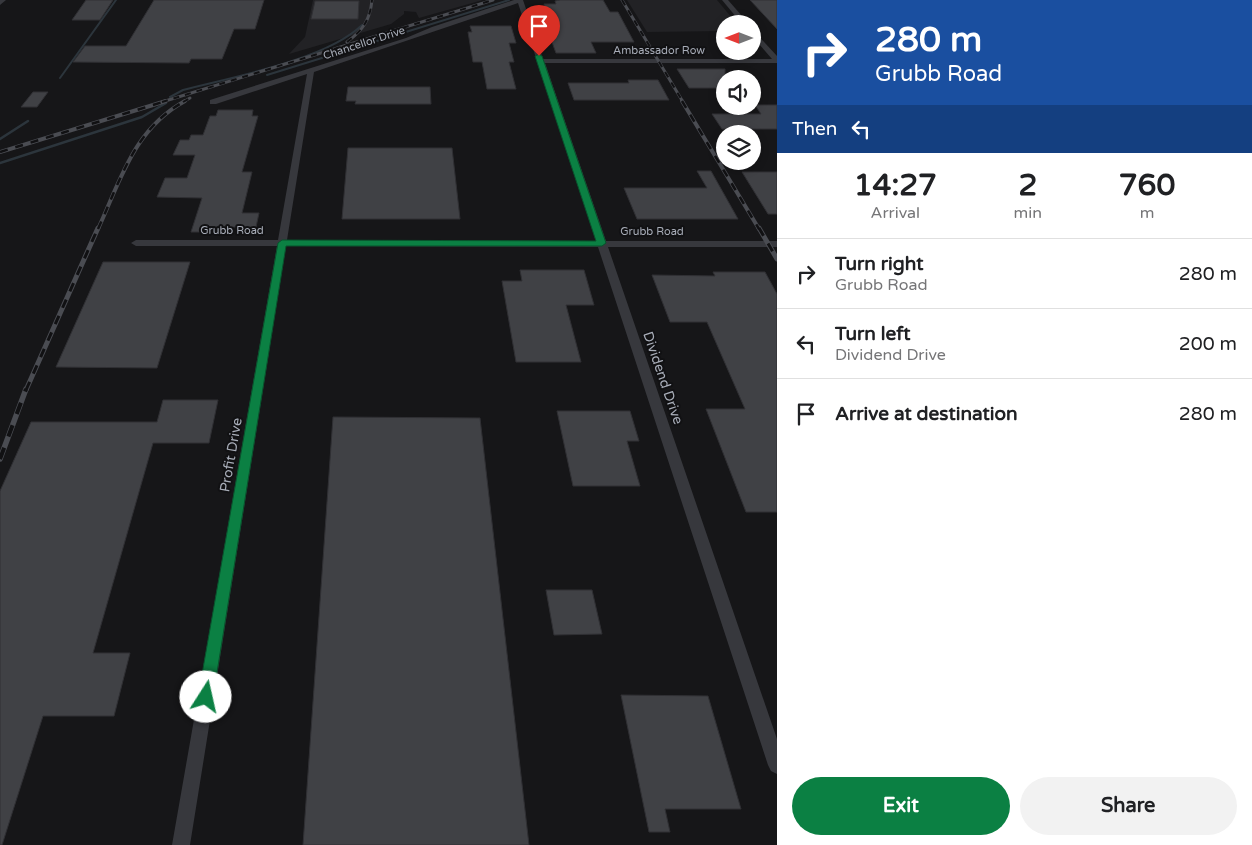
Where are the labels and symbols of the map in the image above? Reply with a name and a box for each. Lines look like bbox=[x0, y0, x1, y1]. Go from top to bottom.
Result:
pin bbox=[518, 5, 560, 56]
north arrow bbox=[716, 15, 761, 60]
street label: Chancellor Drive bbox=[321, 24, 407, 62]
street label: Ambassador Row bbox=[613, 44, 705, 57]
street label: Grubb Road bbox=[200, 224, 264, 237]
street label: Grubb Road bbox=[620, 225, 684, 238]
street label: Dividend Drive bbox=[639, 329, 687, 427]
street label: Profit Drive bbox=[216, 416, 246, 494]
position arrow bbox=[179, 670, 231, 722]

